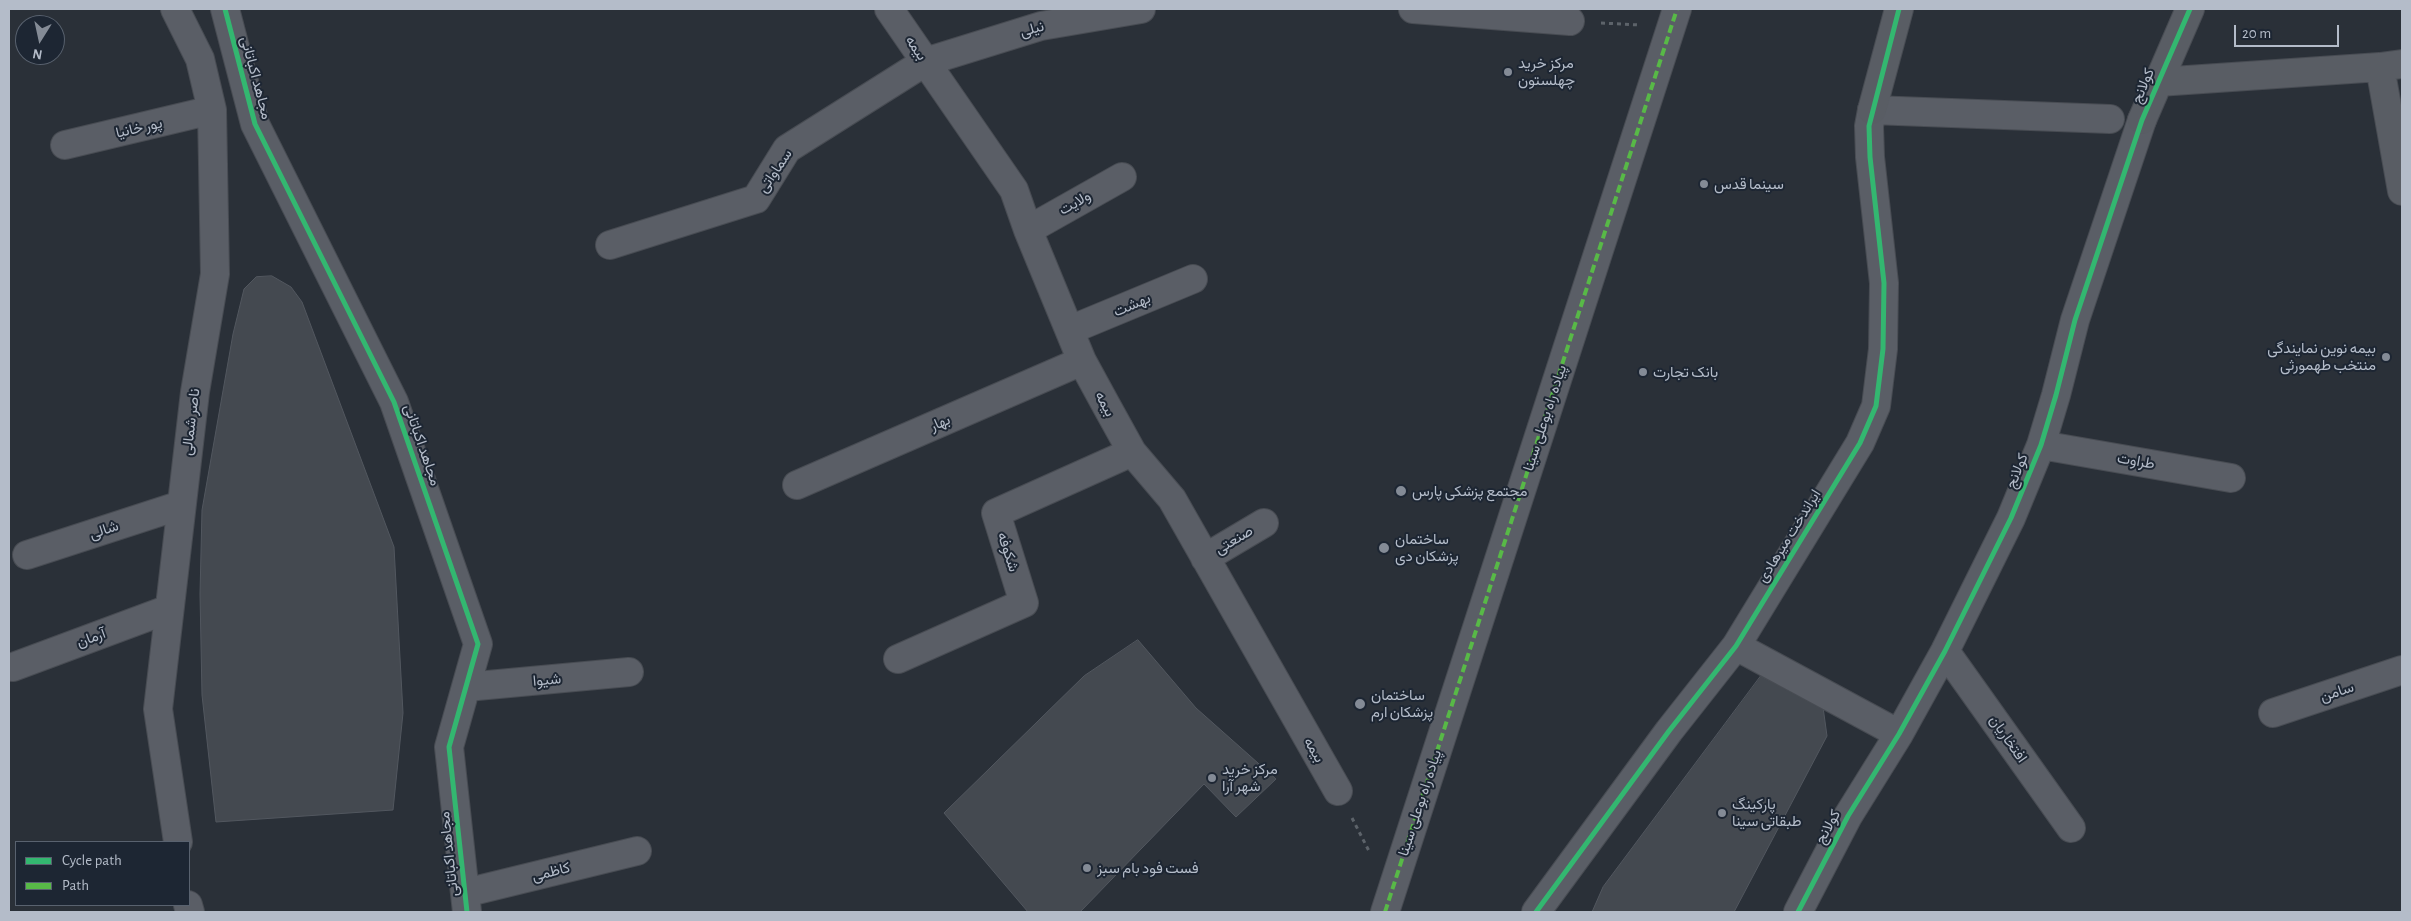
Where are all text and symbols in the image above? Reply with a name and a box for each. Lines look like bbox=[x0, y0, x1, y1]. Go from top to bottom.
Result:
north arrow bbox=[15, 15, 65, 65]
scale bar bbox=[2236, 15, 2341, 47]
street label: نیلی bbox=[1018, 17, 1046, 41]
text: 20 m bbox=[2242, 26, 2271, 41]
street label: بیمه bbox=[901, 32, 931, 64]
street label: مجاهد اکباتانی bbox=[236, 35, 276, 121]
text: N bbox=[32, 46, 44, 62]
place label: مرکز خرید چهلستون bbox=[1518, 54, 1575, 89]
marker: مرکز خرید چهلستون bbox=[1502, 66, 1514, 78]
street label: کولانج bbox=[2128, 66, 2158, 106]
street label: پور خانیا bbox=[114, 114, 164, 142]
street label: سماواتی bbox=[754, 146, 796, 196]
place label: سینما قدس bbox=[1714, 175, 1784, 193]
marker: سینما قدس bbox=[1698, 178, 1710, 190]
street label: ولایت bbox=[1056, 187, 1094, 219]
street label: بهشت bbox=[1111, 289, 1153, 321]
place label: بیمه نوین نمایندگی منتخب طهمورثی bbox=[2267, 339, 2376, 374]
marker: بیمه نوین نمایندگی منتخب طهمورثی bbox=[2380, 351, 2392, 363]
street label: پیاده راه بوعلی سینا bbox=[1519, 363, 1571, 473]
place label: بانک تجارت bbox=[1653, 363, 1718, 381]
marker: بانک تجارت bbox=[1637, 366, 1649, 378]
street label: ناصر شمالی bbox=[178, 387, 204, 457]
street label: بیمه bbox=[1091, 388, 1119, 420]
street label: مجاهد اکباتانی bbox=[400, 402, 444, 488]
street label: بهار bbox=[927, 411, 953, 435]
street label: طراوت bbox=[2116, 449, 2156, 473]
street label: کولانج bbox=[2002, 451, 2032, 491]
place label: مجتمع پزشکی پارس bbox=[1412, 482, 1527, 500]
marker: مجتمع پزشکی پارس bbox=[1394, 484, 1408, 498]
street label: ایراندخت میرهادی bbox=[1753, 486, 1825, 586]
street label: شالی bbox=[87, 517, 121, 543]
street label: صنعتی bbox=[1212, 522, 1256, 558]
street label: شکوفه bbox=[993, 530, 1023, 574]
place label: ساختمان پزشکان دی bbox=[1395, 530, 1459, 565]
marker: ساختمان پزشکان دی bbox=[1377, 541, 1391, 555]
street label: آرمان bbox=[74, 624, 108, 652]
street label: شیوا bbox=[532, 670, 562, 690]
street label: سامن bbox=[2318, 678, 2356, 706]
place label: ساختمان پزشکان ارم bbox=[1371, 686, 1433, 721]
marker: ساختمان پزشکان ارم bbox=[1353, 697, 1367, 711]
street label: افتخاریان bbox=[1985, 712, 2031, 766]
street label: بیمه bbox=[1300, 734, 1328, 766]
street label: پیاده راه بوعلی سینا bbox=[1394, 748, 1446, 858]
place label: مرکز خرید شهر آرا bbox=[1222, 760, 1278, 795]
marker: مرکز خرید شهر آرا bbox=[1206, 772, 1218, 784]
place label: پارکینگ طبقاتی سینا bbox=[1732, 795, 1801, 830]
marker: پارکینگ طبقاتی سینا bbox=[1716, 807, 1728, 819]
street label: کولانج bbox=[1811, 807, 1845, 847]
street label: مجاهد اکباتانی bbox=[436, 811, 462, 897]
legend bbox=[15, 841, 190, 906]
text: Cycle path bbox=[62, 853, 122, 868]
street label: کاظمی bbox=[530, 859, 572, 885]
place label: فست فود بام سبز bbox=[1097, 859, 1199, 877]
marker: فست فود بام سبز bbox=[1081, 862, 1093, 874]
text: Path bbox=[62, 878, 89, 893]

